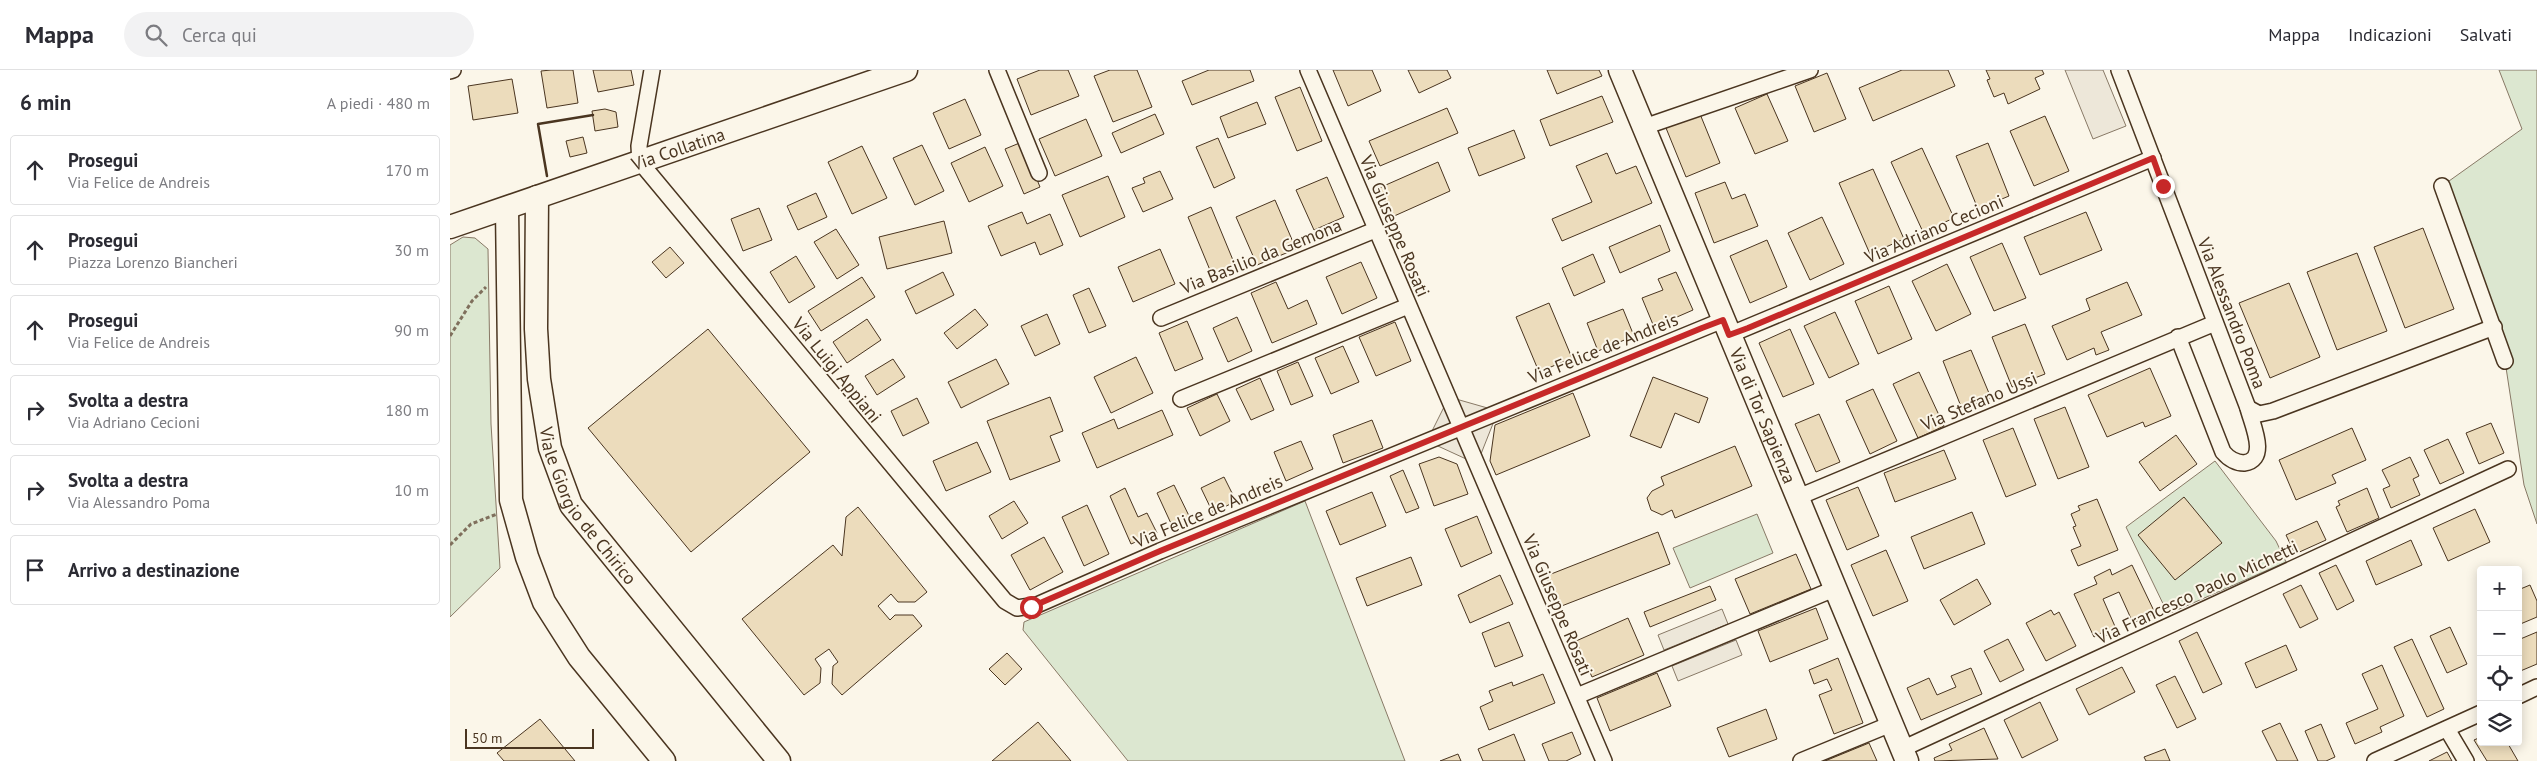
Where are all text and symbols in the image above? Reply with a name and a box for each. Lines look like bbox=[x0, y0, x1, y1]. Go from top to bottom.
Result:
search box bbox=[124, 12, 474, 57]
text: Mappa bbox=[25, 19, 94, 50]
icon: search bbox=[142, 21, 170, 49]
text: Cerca qui bbox=[182, 23, 257, 47]
text: Mappa bbox=[2268, 23, 2320, 46]
text: Indicazioni bbox=[2348, 23, 2432, 46]
text: Salvati bbox=[2460, 23, 2512, 46]
text: 6 min bbox=[20, 89, 71, 116]
text: A piedi · 480 m bbox=[327, 93, 430, 113]
street label: Via Collatina bbox=[627, 122, 728, 176]
text: Prosegui bbox=[68, 148, 138, 172]
street label: Via Giuseppe Rosati bbox=[1354, 151, 1435, 300]
icon: ahead bbox=[21, 156, 49, 184]
text: 170 m bbox=[386, 160, 429, 180]
text: Via Felice de Andreis bbox=[68, 172, 210, 192]
route end bbox=[2152, 175, 2175, 198]
street label: Via Adriano Cecioni bbox=[1860, 189, 2007, 269]
street label: Via Basilio da Gemona bbox=[1176, 213, 1345, 299]
text: Prosegui bbox=[68, 228, 138, 252]
street label: Via Alessandro Poma bbox=[2192, 233, 2271, 392]
icon: ahead bbox=[21, 236, 49, 264]
text: 30 m bbox=[394, 240, 429, 260]
text: Piazza Lorenzo Biancheri bbox=[68, 252, 238, 272]
street label: Via Felice de Andreis bbox=[1524, 307, 1681, 389]
text: Prosegui bbox=[68, 308, 138, 332]
street label: Via Luigi Appiani bbox=[787, 312, 887, 428]
icon: ahead bbox=[21, 316, 49, 344]
text: 90 m bbox=[394, 320, 429, 340]
text: Via Felice de Andreis bbox=[68, 332, 210, 352]
street label: Via di Tor Sapienza bbox=[1725, 343, 1802, 487]
street label: Via Stefano Ussi bbox=[1916, 366, 2041, 436]
text: Svolta a destra bbox=[68, 388, 189, 412]
icon: right bbox=[21, 396, 49, 424]
text: 180 m bbox=[386, 400, 429, 420]
text: Via Adriano Cecioni bbox=[68, 412, 200, 432]
street label: Viale Giorgio de Chirico bbox=[535, 424, 642, 589]
text: Svolta a destra bbox=[68, 468, 189, 492]
street label: Via Felice de Andreis bbox=[1129, 469, 1286, 553]
icon: right bbox=[21, 476, 49, 504]
text: 10 m bbox=[394, 480, 429, 500]
text: Via Alessandro Poma bbox=[68, 492, 210, 512]
street label: Via Giuseppe Rosati bbox=[1517, 530, 1598, 679]
street label: Via Francesco Paolo Michetti bbox=[2091, 535, 2302, 649]
icon: arrive bbox=[21, 556, 49, 584]
text: Arrivo a destinazione bbox=[68, 558, 240, 582]
map controls bbox=[2477, 566, 2522, 746]
button: + bbox=[2477, 566, 2522, 611]
route start bbox=[1020, 596, 1043, 619]
button: − bbox=[2477, 611, 2522, 656]
button: locate bbox=[2477, 656, 2522, 701]
button: layers bbox=[2477, 701, 2522, 746]
scale bar bbox=[465, 726, 594, 749]
text: 50 m bbox=[472, 729, 502, 747]

